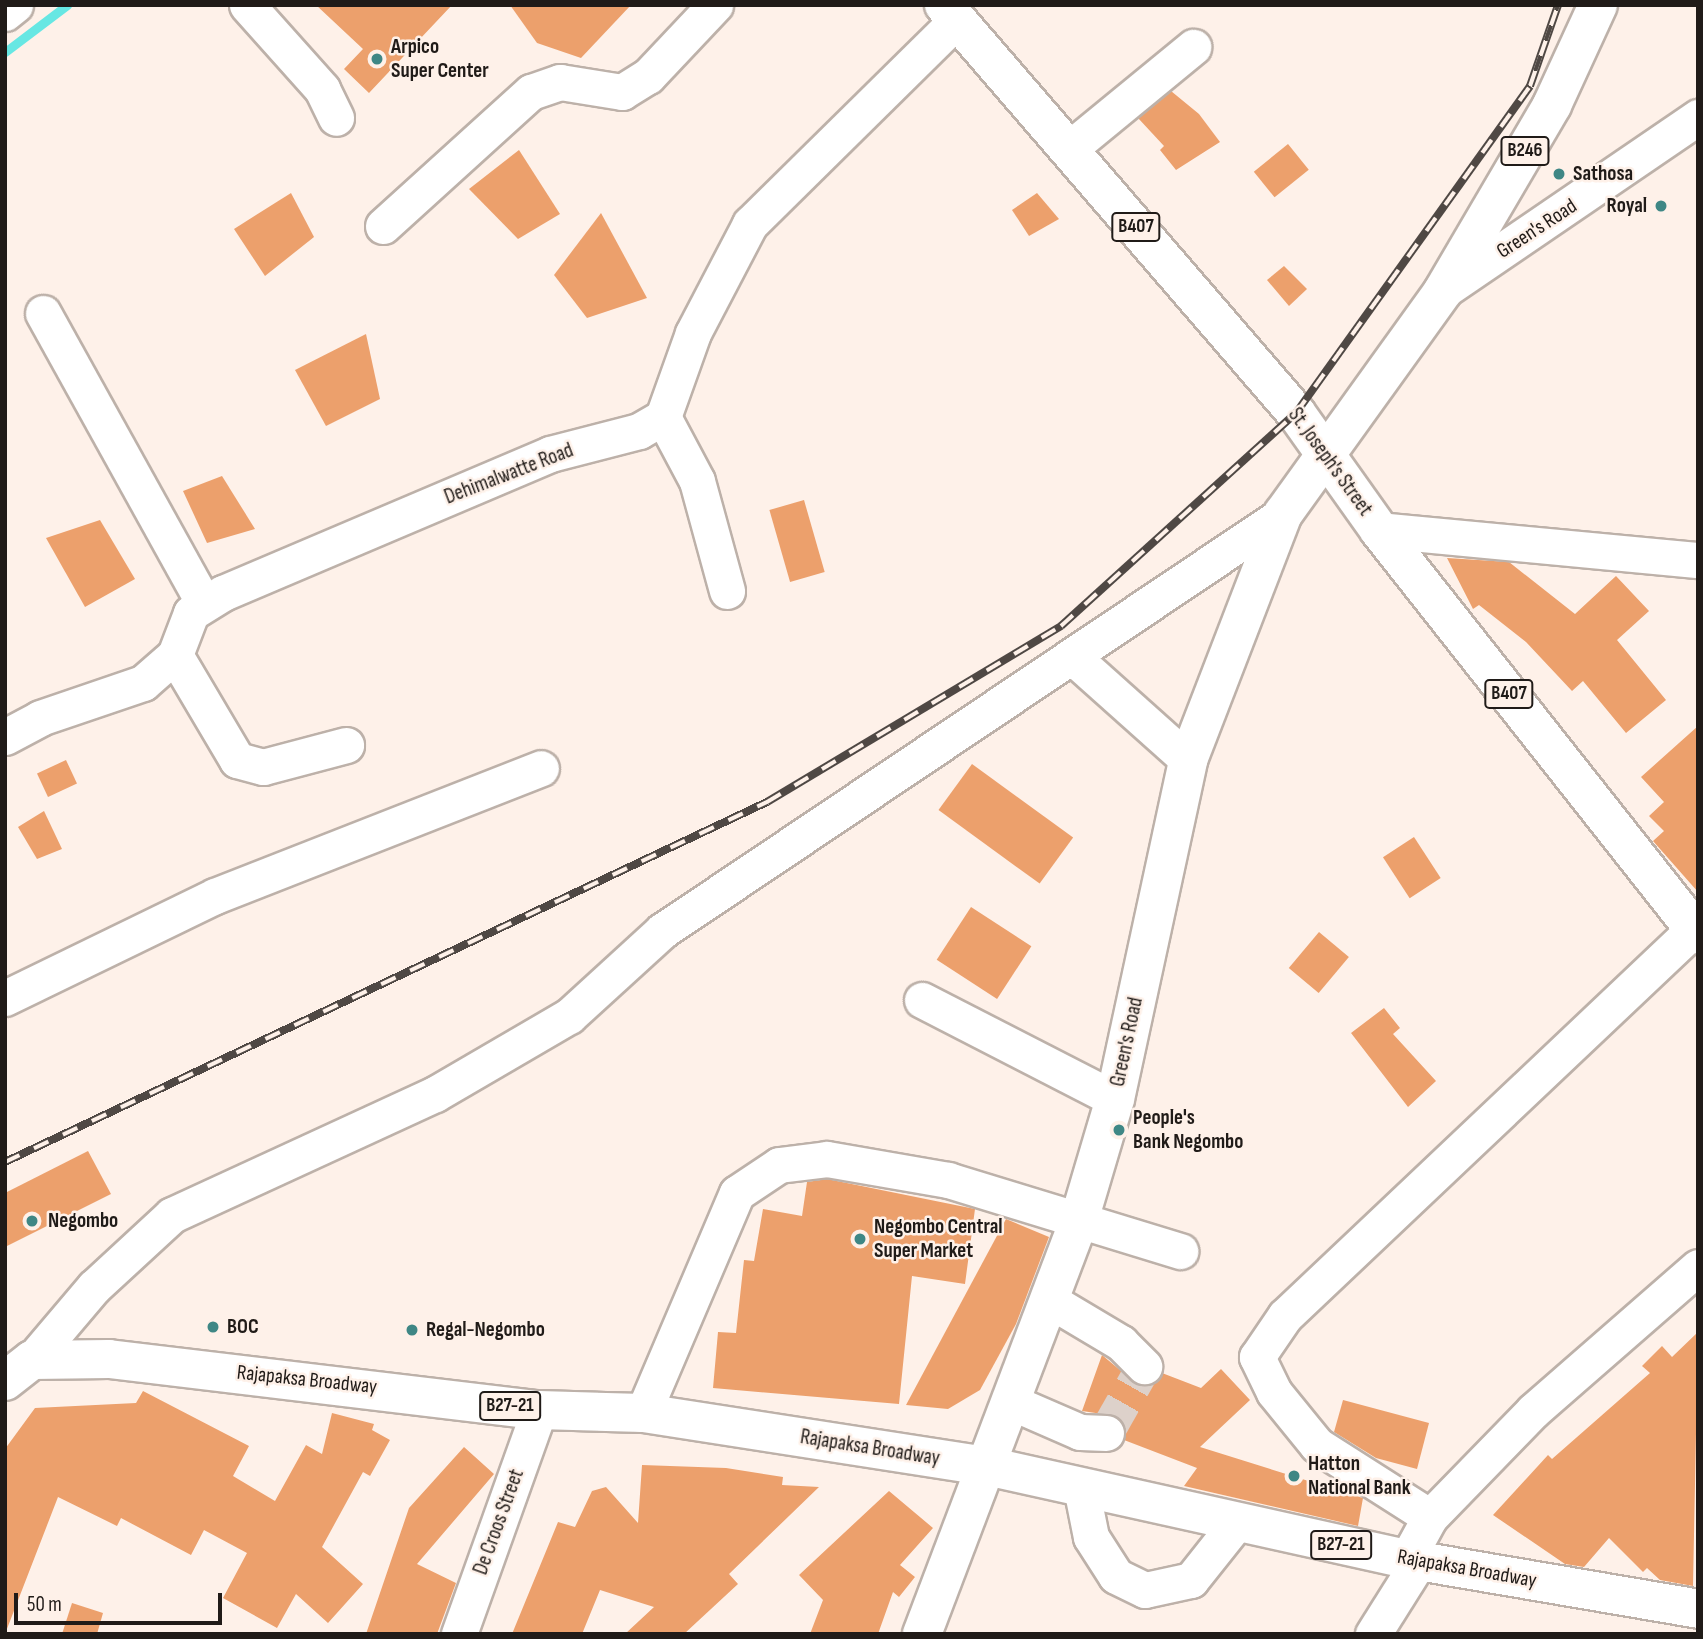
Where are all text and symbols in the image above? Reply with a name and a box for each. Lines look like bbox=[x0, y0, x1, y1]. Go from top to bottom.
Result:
place label: Arpico Super Center bbox=[391, 34, 489, 84]
marker: Arpico Super Center bbox=[369, 51, 385, 67]
road number: B246 bbox=[1499, 136, 1551, 167]
place label: Sathosa bbox=[1573, 161, 1633, 187]
marker: Sathosa bbox=[1551, 166, 1567, 182]
place label: Royal bbox=[1607, 193, 1647, 219]
street label: Green's Road bbox=[1492, 194, 1582, 264]
marker: Royal bbox=[1653, 198, 1669, 214]
road number: B407 bbox=[1110, 212, 1162, 243]
street label: St. Joseph's Street bbox=[1282, 403, 1378, 521]
street label: Dehimalwatte Road bbox=[441, 438, 577, 510]
road number: B407 bbox=[1483, 678, 1535, 709]
street label: Green's Road bbox=[1105, 995, 1149, 1089]
place label: People's Bank Negombo bbox=[1133, 1105, 1243, 1155]
marker: People's Bank Negombo bbox=[1111, 1122, 1127, 1138]
place label: Negombo bbox=[48, 1208, 118, 1234]
marker: Negombo bbox=[22, 1211, 42, 1231]
place label: Negombo Central Super Market bbox=[874, 1214, 1003, 1264]
marker: Negombo Central Super Market bbox=[852, 1231, 868, 1247]
place label: BOC bbox=[227, 1314, 259, 1340]
place label: Regal-Negombo bbox=[426, 1317, 545, 1343]
marker: BOC bbox=[205, 1319, 221, 1335]
marker: Regal-Negombo bbox=[404, 1322, 420, 1338]
street label: Rajapaksa Broadway bbox=[236, 1360, 378, 1400]
road number: B27-21 bbox=[478, 1390, 542, 1422]
street label: Rajapaksa Broadway bbox=[798, 1425, 942, 1471]
place label: Hatton National Bank bbox=[1308, 1451, 1410, 1501]
street label: De Croos Street bbox=[468, 1466, 530, 1578]
marker: Hatton National Bank bbox=[1286, 1468, 1302, 1484]
road number: B27-21 bbox=[1310, 1530, 1372, 1560]
street label: Rajapaksa Broadway bbox=[1395, 1544, 1539, 1594]
scale bar bbox=[18, 1580, 226, 1624]
text: 50 m bbox=[27, 1592, 62, 1617]

